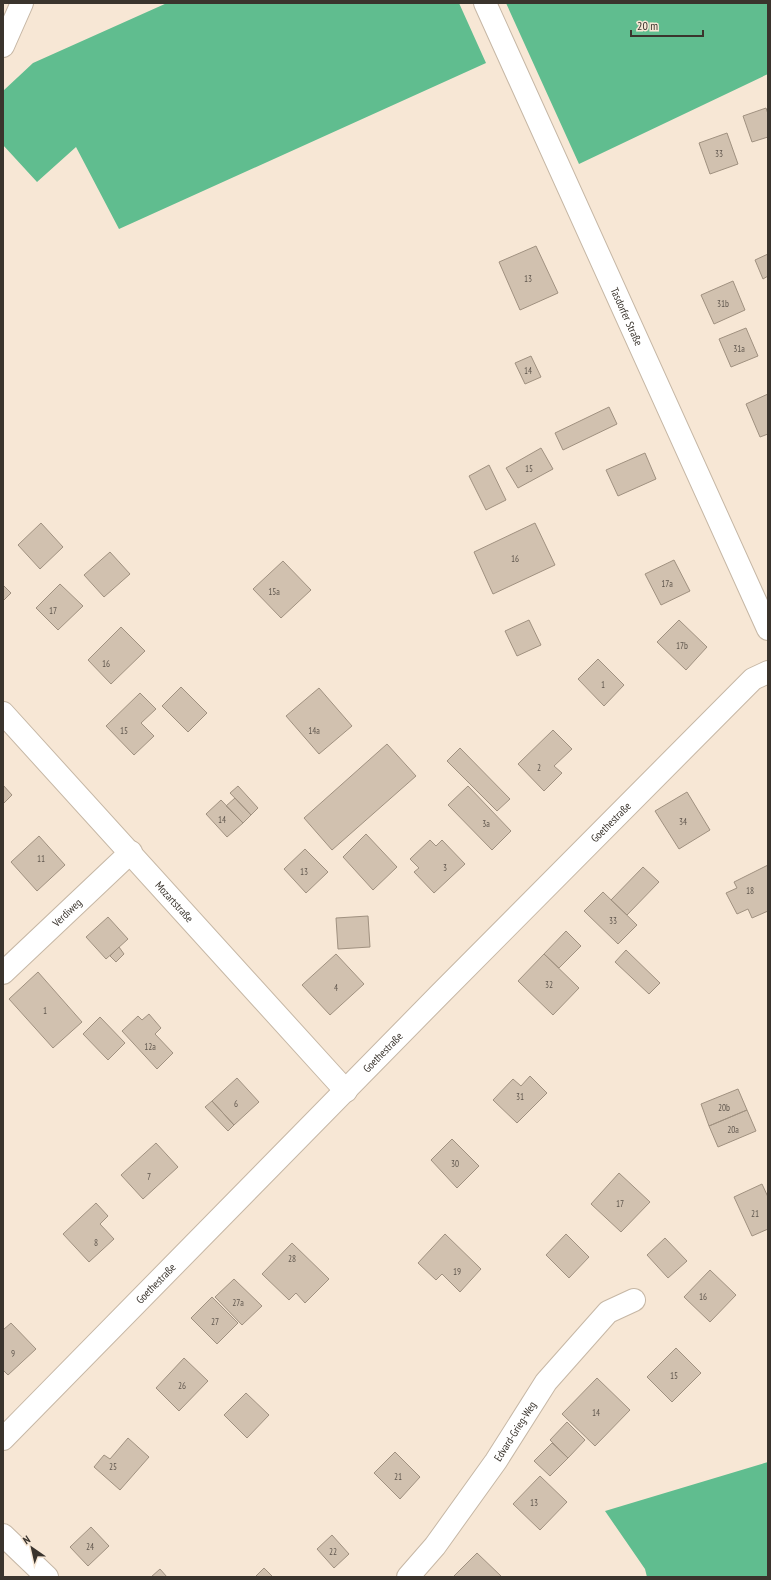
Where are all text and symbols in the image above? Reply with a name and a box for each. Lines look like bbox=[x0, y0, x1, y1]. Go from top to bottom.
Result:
scale bar bbox=[631, 12, 703, 38]
text: 20 m bbox=[637, 18, 658, 33]
house number: 33 bbox=[715, 148, 723, 159]
house number: 13 bbox=[524, 273, 532, 284]
street label: Tasdorfer Straße bbox=[607, 285, 646, 348]
house number: 31b bbox=[717, 298, 729, 309]
house number: 31a bbox=[733, 343, 745, 354]
house number: 14 bbox=[524, 365, 532, 376]
house number: 15 bbox=[525, 463, 533, 474]
house number: 16 bbox=[511, 553, 519, 564]
house number: 17a bbox=[661, 578, 673, 589]
house number: 15a bbox=[268, 586, 280, 597]
house number: 17 bbox=[49, 605, 57, 616]
house number: 17b bbox=[676, 640, 688, 651]
house number: 16 bbox=[102, 658, 110, 669]
house number: 1 bbox=[601, 679, 605, 690]
house number: 15 bbox=[120, 725, 128, 736]
house number: 14a bbox=[308, 725, 320, 736]
house number: 2 bbox=[537, 762, 541, 773]
street label: Goethestraße bbox=[588, 799, 634, 845]
house number: 14 bbox=[218, 814, 226, 825]
house number: 34 bbox=[679, 816, 687, 827]
house number: 3a bbox=[482, 818, 490, 829]
house number: 11 bbox=[37, 853, 45, 864]
house number: 3 bbox=[443, 862, 447, 873]
house number: 13 bbox=[300, 866, 308, 877]
street label: Mozartstraße bbox=[152, 878, 197, 926]
house number: 18 bbox=[746, 885, 754, 896]
street label: Verdiweg bbox=[49, 895, 85, 930]
house number: 33 bbox=[609, 915, 617, 926]
house number: 32 bbox=[545, 979, 553, 990]
house number: 4 bbox=[334, 982, 338, 993]
house number: 1 bbox=[43, 1005, 47, 1016]
street label: Goethestraße bbox=[360, 1029, 406, 1075]
house number: 12a bbox=[144, 1041, 156, 1052]
house number: 31 bbox=[516, 1091, 524, 1102]
house number: 6 bbox=[234, 1098, 238, 1109]
house number: 20b bbox=[718, 1102, 730, 1113]
house number: 20a bbox=[727, 1124, 739, 1135]
house number: 30 bbox=[451, 1158, 459, 1169]
house number: 7 bbox=[147, 1171, 151, 1182]
house number: 17 bbox=[616, 1198, 624, 1209]
house number: 21 bbox=[751, 1208, 759, 1219]
house number: 8 bbox=[94, 1237, 98, 1248]
house number: 28 bbox=[288, 1253, 296, 1264]
street label: Goethestraße bbox=[133, 1260, 179, 1307]
house number: 19 bbox=[453, 1266, 461, 1277]
house number: 16 bbox=[699, 1291, 707, 1302]
house number: 27a bbox=[232, 1297, 244, 1308]
house number: 27 bbox=[211, 1316, 219, 1327]
house number: 9 bbox=[11, 1348, 15, 1359]
house number: 15 bbox=[670, 1370, 678, 1381]
house number: 26 bbox=[178, 1380, 186, 1391]
street label: Edvard-Grieg-Weg bbox=[491, 1398, 539, 1464]
house number: 14 bbox=[592, 1407, 600, 1418]
house number: 25 bbox=[109, 1461, 117, 1472]
house number: 21 bbox=[394, 1471, 402, 1482]
house number: 13 bbox=[530, 1497, 538, 1508]
north arrow bbox=[12, 1528, 52, 1568]
text: N bbox=[20, 1532, 33, 1547]
house number: 24 bbox=[86, 1541, 94, 1552]
house number: 22 bbox=[329, 1546, 337, 1557]

